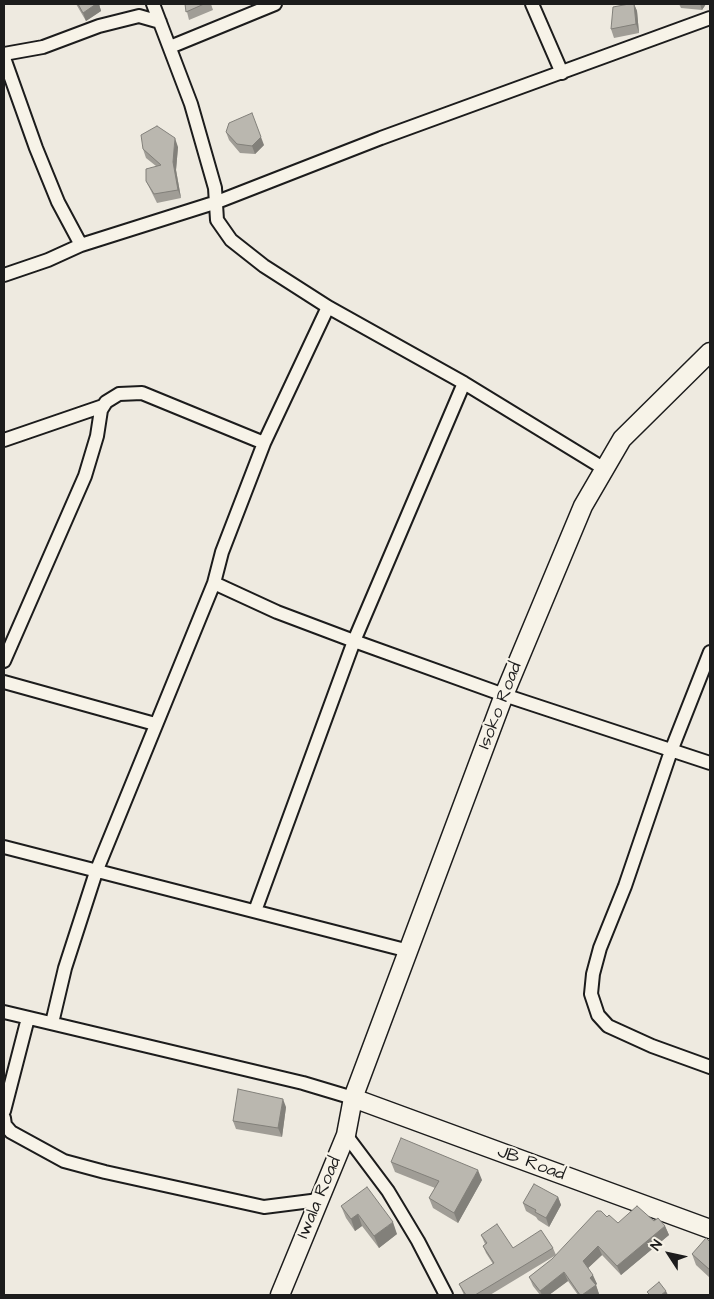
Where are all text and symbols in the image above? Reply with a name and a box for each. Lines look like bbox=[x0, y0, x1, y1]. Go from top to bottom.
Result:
street label: Isoko Road bbox=[475, 659, 527, 753]
street label: JB Road bbox=[494, 1142, 568, 1186]
street label: Iwala Road bbox=[293, 1154, 347, 1242]
north arrow bbox=[644, 1229, 694, 1279]
text: N bbox=[646, 1236, 667, 1255]

